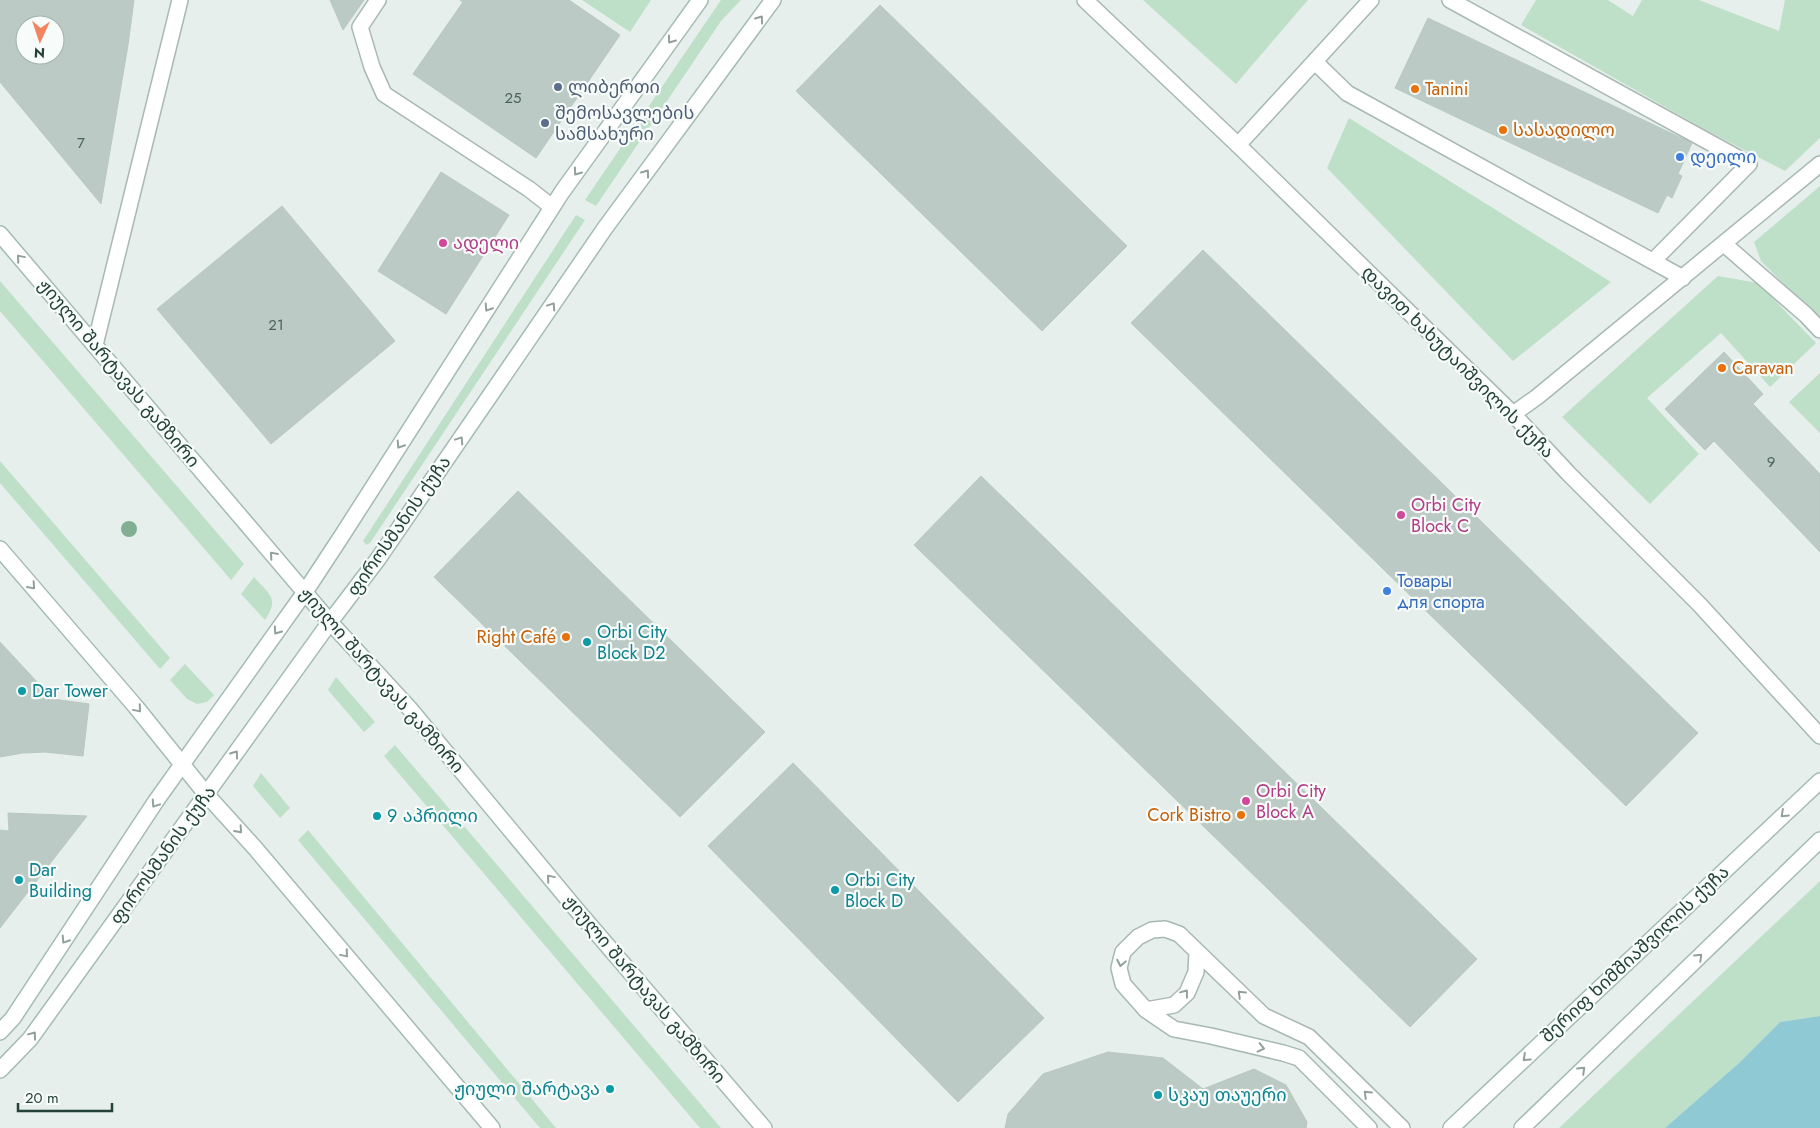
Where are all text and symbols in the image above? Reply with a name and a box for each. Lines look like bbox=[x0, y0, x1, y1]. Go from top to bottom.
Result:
north arrow bbox=[15, 15, 65, 65]
one-way arrow bbox=[754, 16, 762, 25]
one-way arrow bbox=[668, 34, 677, 44]
text: N bbox=[33, 43, 45, 63]
place label: ლიბერთი bbox=[568, 74, 660, 100]
place label: Tanini bbox=[1425, 76, 1469, 102]
marker: ლიბერთი bbox=[552, 81, 564, 93]
marker: Tanini bbox=[1409, 83, 1421, 95]
house number: 25 bbox=[505, 87, 522, 109]
place label: შემოსავლების სამსახური bbox=[555, 100, 694, 147]
marker: შემოსავლების სამსახური bbox=[539, 117, 551, 129]
place label: სასადილო bbox=[1513, 117, 1615, 143]
marker: სასადილო bbox=[1497, 124, 1509, 136]
house number: 7 bbox=[77, 132, 85, 154]
place label: დეილი bbox=[1690, 144, 1757, 170]
marker: დეილი bbox=[1674, 151, 1686, 163]
one-way arrow bbox=[574, 166, 583, 176]
one-way arrow bbox=[640, 169, 649, 179]
place label: ადელი bbox=[453, 230, 519, 256]
marker: ადელი bbox=[437, 237, 449, 249]
one-way arrow bbox=[17, 254, 26, 263]
street label: დავით ხახუტაიშვილის ქუჩა bbox=[1356, 260, 1560, 464]
street label: ჟიული შარტავას გამზირი bbox=[32, 273, 206, 473]
one-way arrow bbox=[485, 302, 494, 311]
one-way arrow bbox=[546, 302, 555, 311]
house number: 21 bbox=[268, 314, 284, 336]
place label: Caravan bbox=[1732, 355, 1794, 381]
marker: Caravan bbox=[1716, 362, 1728, 374]
one-way arrow bbox=[454, 436, 463, 446]
one-way arrow bbox=[397, 439, 407, 448]
street label: ფიროსმანის ქუჩა bbox=[341, 451, 457, 601]
house number: 9 bbox=[1767, 451, 1775, 473]
place label: Orbi City Block C bbox=[1411, 492, 1481, 539]
marker: Orbi City Block C bbox=[1395, 509, 1407, 521]
one-way arrow bbox=[270, 551, 279, 560]
place label: Товары для спорта bbox=[1397, 568, 1485, 615]
one-way arrow bbox=[26, 580, 34, 589]
street label: ჟიული შარტავას გამზირი bbox=[294, 581, 470, 779]
marker: Товары для спорта bbox=[1381, 585, 1393, 597]
place label: Orbi City Block D2 bbox=[597, 619, 667, 666]
place label: Right Café bbox=[476, 624, 556, 650]
one-way arrow bbox=[274, 626, 283, 635]
marker: Right Café bbox=[560, 631, 572, 643]
marker: Orbi City Block D2 bbox=[581, 636, 593, 648]
place label: Dar Tower bbox=[32, 678, 109, 704]
marker: Dar Tower bbox=[16, 685, 28, 697]
one-way arrow bbox=[132, 704, 141, 713]
one-way arrow bbox=[229, 750, 238, 760]
place label: Orbi City Block A bbox=[1256, 778, 1326, 825]
street label: ფიროსმანის ქუჩა bbox=[104, 780, 222, 930]
marker: Orbi City Block A bbox=[1240, 795, 1252, 807]
one-way arrow bbox=[151, 799, 161, 808]
place label: Cork Bistro bbox=[1147, 802, 1231, 828]
place label: 9 აპრილი bbox=[387, 803, 478, 829]
one-way arrow bbox=[1781, 808, 1790, 817]
marker: Cork Bistro bbox=[1235, 809, 1247, 821]
marker: 9 აპრილი bbox=[371, 810, 383, 822]
one-way arrow bbox=[233, 825, 242, 834]
place label: Dar Building bbox=[29, 857, 92, 904]
street label: შერიფ ხიმშიაშვილის ქუჩა bbox=[1535, 859, 1735, 1049]
place label: Orbi City Block D bbox=[845, 867, 915, 914]
marker: Dar Building bbox=[13, 874, 25, 886]
one-way arrow bbox=[548, 875, 556, 884]
marker: Orbi City Block D bbox=[829, 884, 841, 896]
street label: ჟიული შარტავას გამზირი bbox=[558, 889, 732, 1089]
one-way arrow bbox=[62, 934, 71, 943]
one-way arrow bbox=[339, 948, 348, 957]
one-way arrow bbox=[1693, 954, 1702, 963]
one-way arrow bbox=[1116, 959, 1127, 968]
one-way arrow bbox=[1179, 990, 1188, 999]
one-way arrow bbox=[1238, 991, 1247, 1000]
one-way arrow bbox=[27, 1031, 36, 1040]
one-way arrow bbox=[1257, 1042, 1266, 1053]
one-way arrow bbox=[1522, 1052, 1531, 1061]
one-way arrow bbox=[1577, 1067, 1586, 1076]
place label: ჟიული შარტავა bbox=[454, 1076, 600, 1102]
scale bar bbox=[18, 1080, 111, 1112]
place label: სკაუ თაუერი bbox=[1168, 1082, 1286, 1108]
marker: ჟიული შარტავა bbox=[604, 1083, 616, 1095]
text: 20 m bbox=[25, 1087, 59, 1109]
marker: სკაუ თაუერი bbox=[1152, 1089, 1164, 1101]
one-way arrow bbox=[1364, 1091, 1373, 1100]

